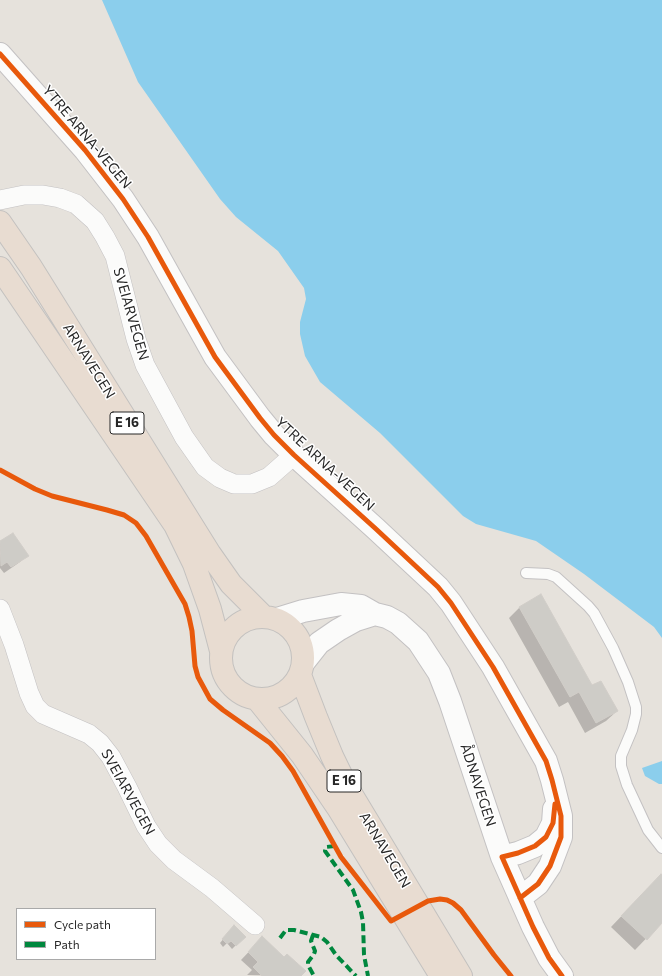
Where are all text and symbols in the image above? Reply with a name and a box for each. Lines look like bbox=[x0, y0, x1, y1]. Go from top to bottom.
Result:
street label: YTRE ARNA-VEGEN bbox=[39, 82, 135, 192]
street label: SVEIARVEGEN bbox=[110, 266, 152, 362]
street label: ARNAVEGEN bbox=[59, 320, 119, 402]
road number: E 16 bbox=[110, 412, 144, 434]
street label: YTRE ARNA-VEGEN bbox=[272, 414, 378, 514]
street label: ÅDNAVEGEN bbox=[457, 741, 499, 829]
street label: SVEIARVEGEN bbox=[97, 746, 159, 838]
road number: E 16 bbox=[327, 770, 361, 792]
street label: ARNAVEGEN bbox=[356, 809, 414, 891]
legend bbox=[16, 908, 156, 960]
text: Cycle path bbox=[54, 917, 111, 931]
text: Path bbox=[54, 937, 80, 951]

